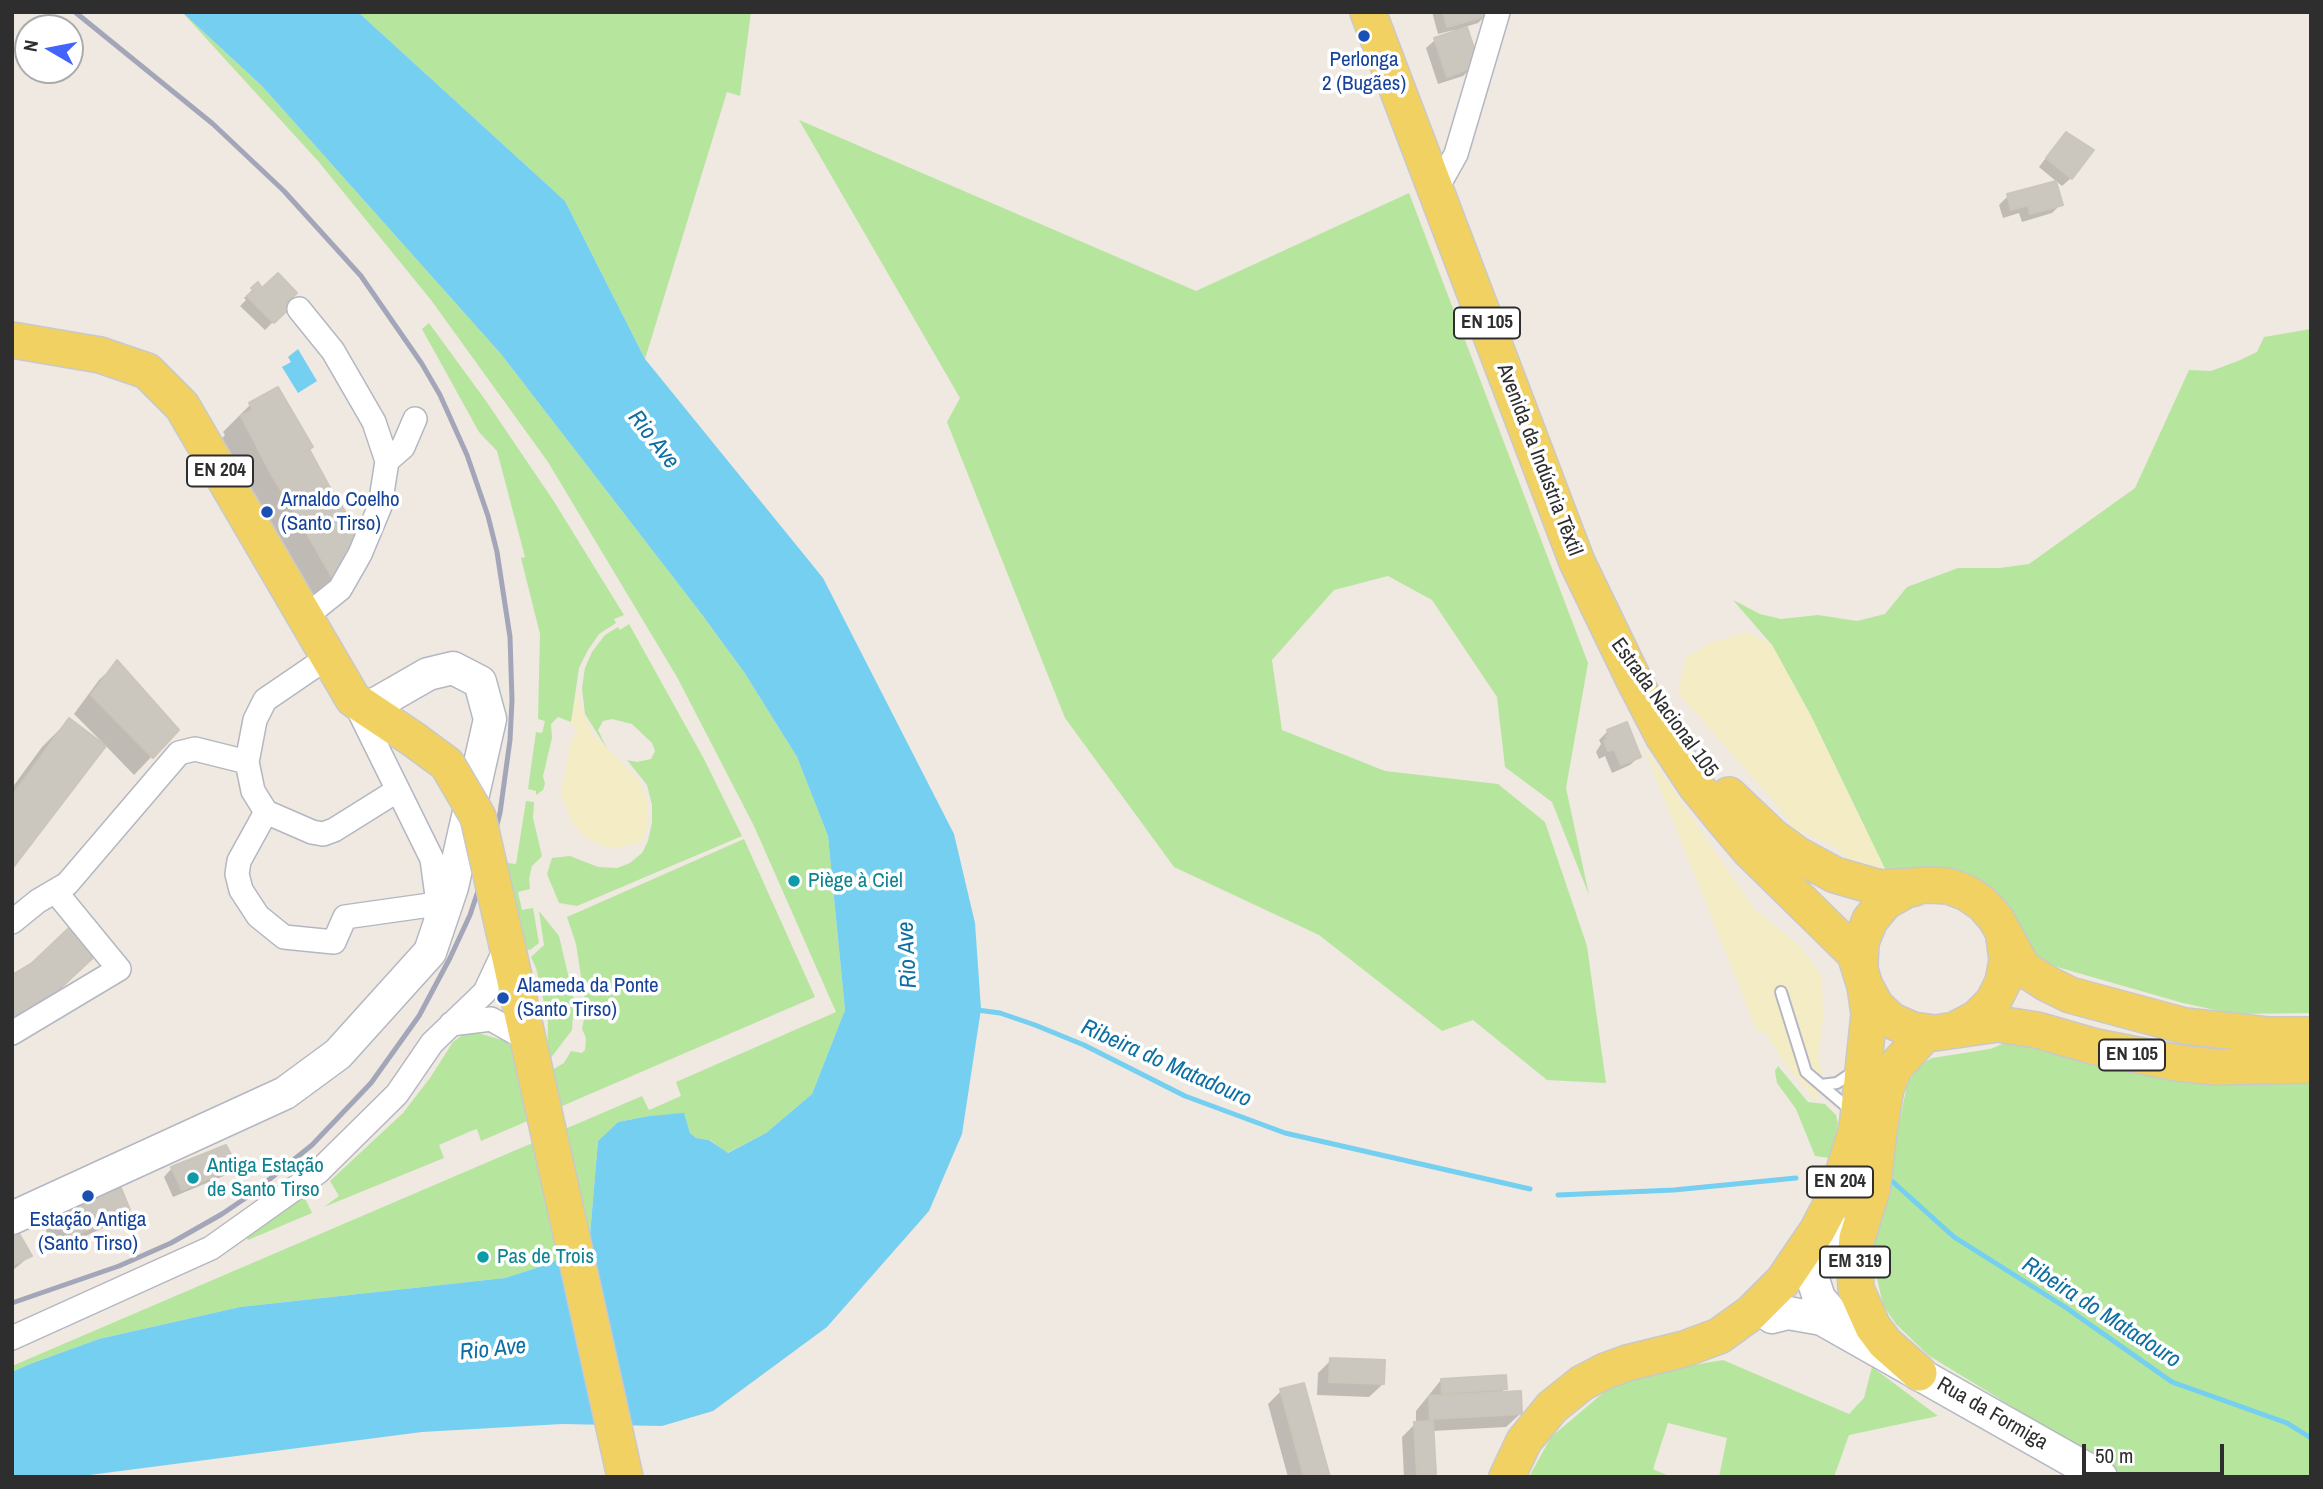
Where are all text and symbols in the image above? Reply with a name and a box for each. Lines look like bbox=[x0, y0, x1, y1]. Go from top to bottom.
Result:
north arrow bbox=[14, 14, 84, 84]
marker: Perlonga 2 (Bugães) bbox=[1356, 28, 1372, 44]
text: N bbox=[17, 38, 44, 53]
place label: Perlonga 2 (Bugães) bbox=[1322, 47, 1406, 97]
road number: EN 105 bbox=[1454, 308, 1520, 338]
street label: Avenida da Indústria Têxtil bbox=[1491, 360, 1587, 560]
water label: Rio Ave bbox=[622, 405, 684, 475]
road number: EN 204 bbox=[187, 456, 253, 486]
place label: Arnaldo Coelho (Santo Tirso) bbox=[281, 487, 400, 537]
marker: Arnaldo Coelho (Santo Tirso) bbox=[259, 504, 275, 520]
street label: Estrada Nacional 105 bbox=[1605, 634, 1723, 782]
place label: Piège à Ciel bbox=[808, 868, 903, 894]
marker: Piège à Ciel bbox=[786, 873, 802, 889]
water label: Rio Ave bbox=[892, 921, 924, 989]
place label: Alameda da Ponte (Santo Tirso) bbox=[517, 973, 659, 1023]
marker: Alameda da Ponte (Santo Tirso) bbox=[495, 990, 511, 1006]
water label: Ribeira do Matadouro bbox=[1077, 1014, 1255, 1114]
road number: EN 105 bbox=[2099, 1040, 2165, 1070]
place label: Antiga Estação de Santo Tirso bbox=[207, 1153, 324, 1203]
road number: EN 204 bbox=[1807, 1166, 1873, 1198]
marker: Antiga Estação de Santo Tirso bbox=[185, 1170, 201, 1186]
marker: Estação Antiga (Santo Tirso) bbox=[80, 1188, 96, 1204]
place label: Estação Antiga (Santo Tirso) bbox=[30, 1207, 146, 1257]
place label: Pas de Trois bbox=[497, 1244, 594, 1270]
road number: EM 319 bbox=[1820, 1246, 1890, 1278]
marker: Pas de Trois bbox=[475, 1249, 491, 1265]
water label: Ribeira do Matadouro bbox=[2017, 1251, 2185, 1375]
water label: Rio Ave bbox=[458, 1333, 528, 1367]
street label: Rua da Formiga bbox=[1932, 1372, 2052, 1456]
scale bar bbox=[2085, 1430, 2227, 1474]
text: 50 m bbox=[2095, 1441, 2133, 1470]

